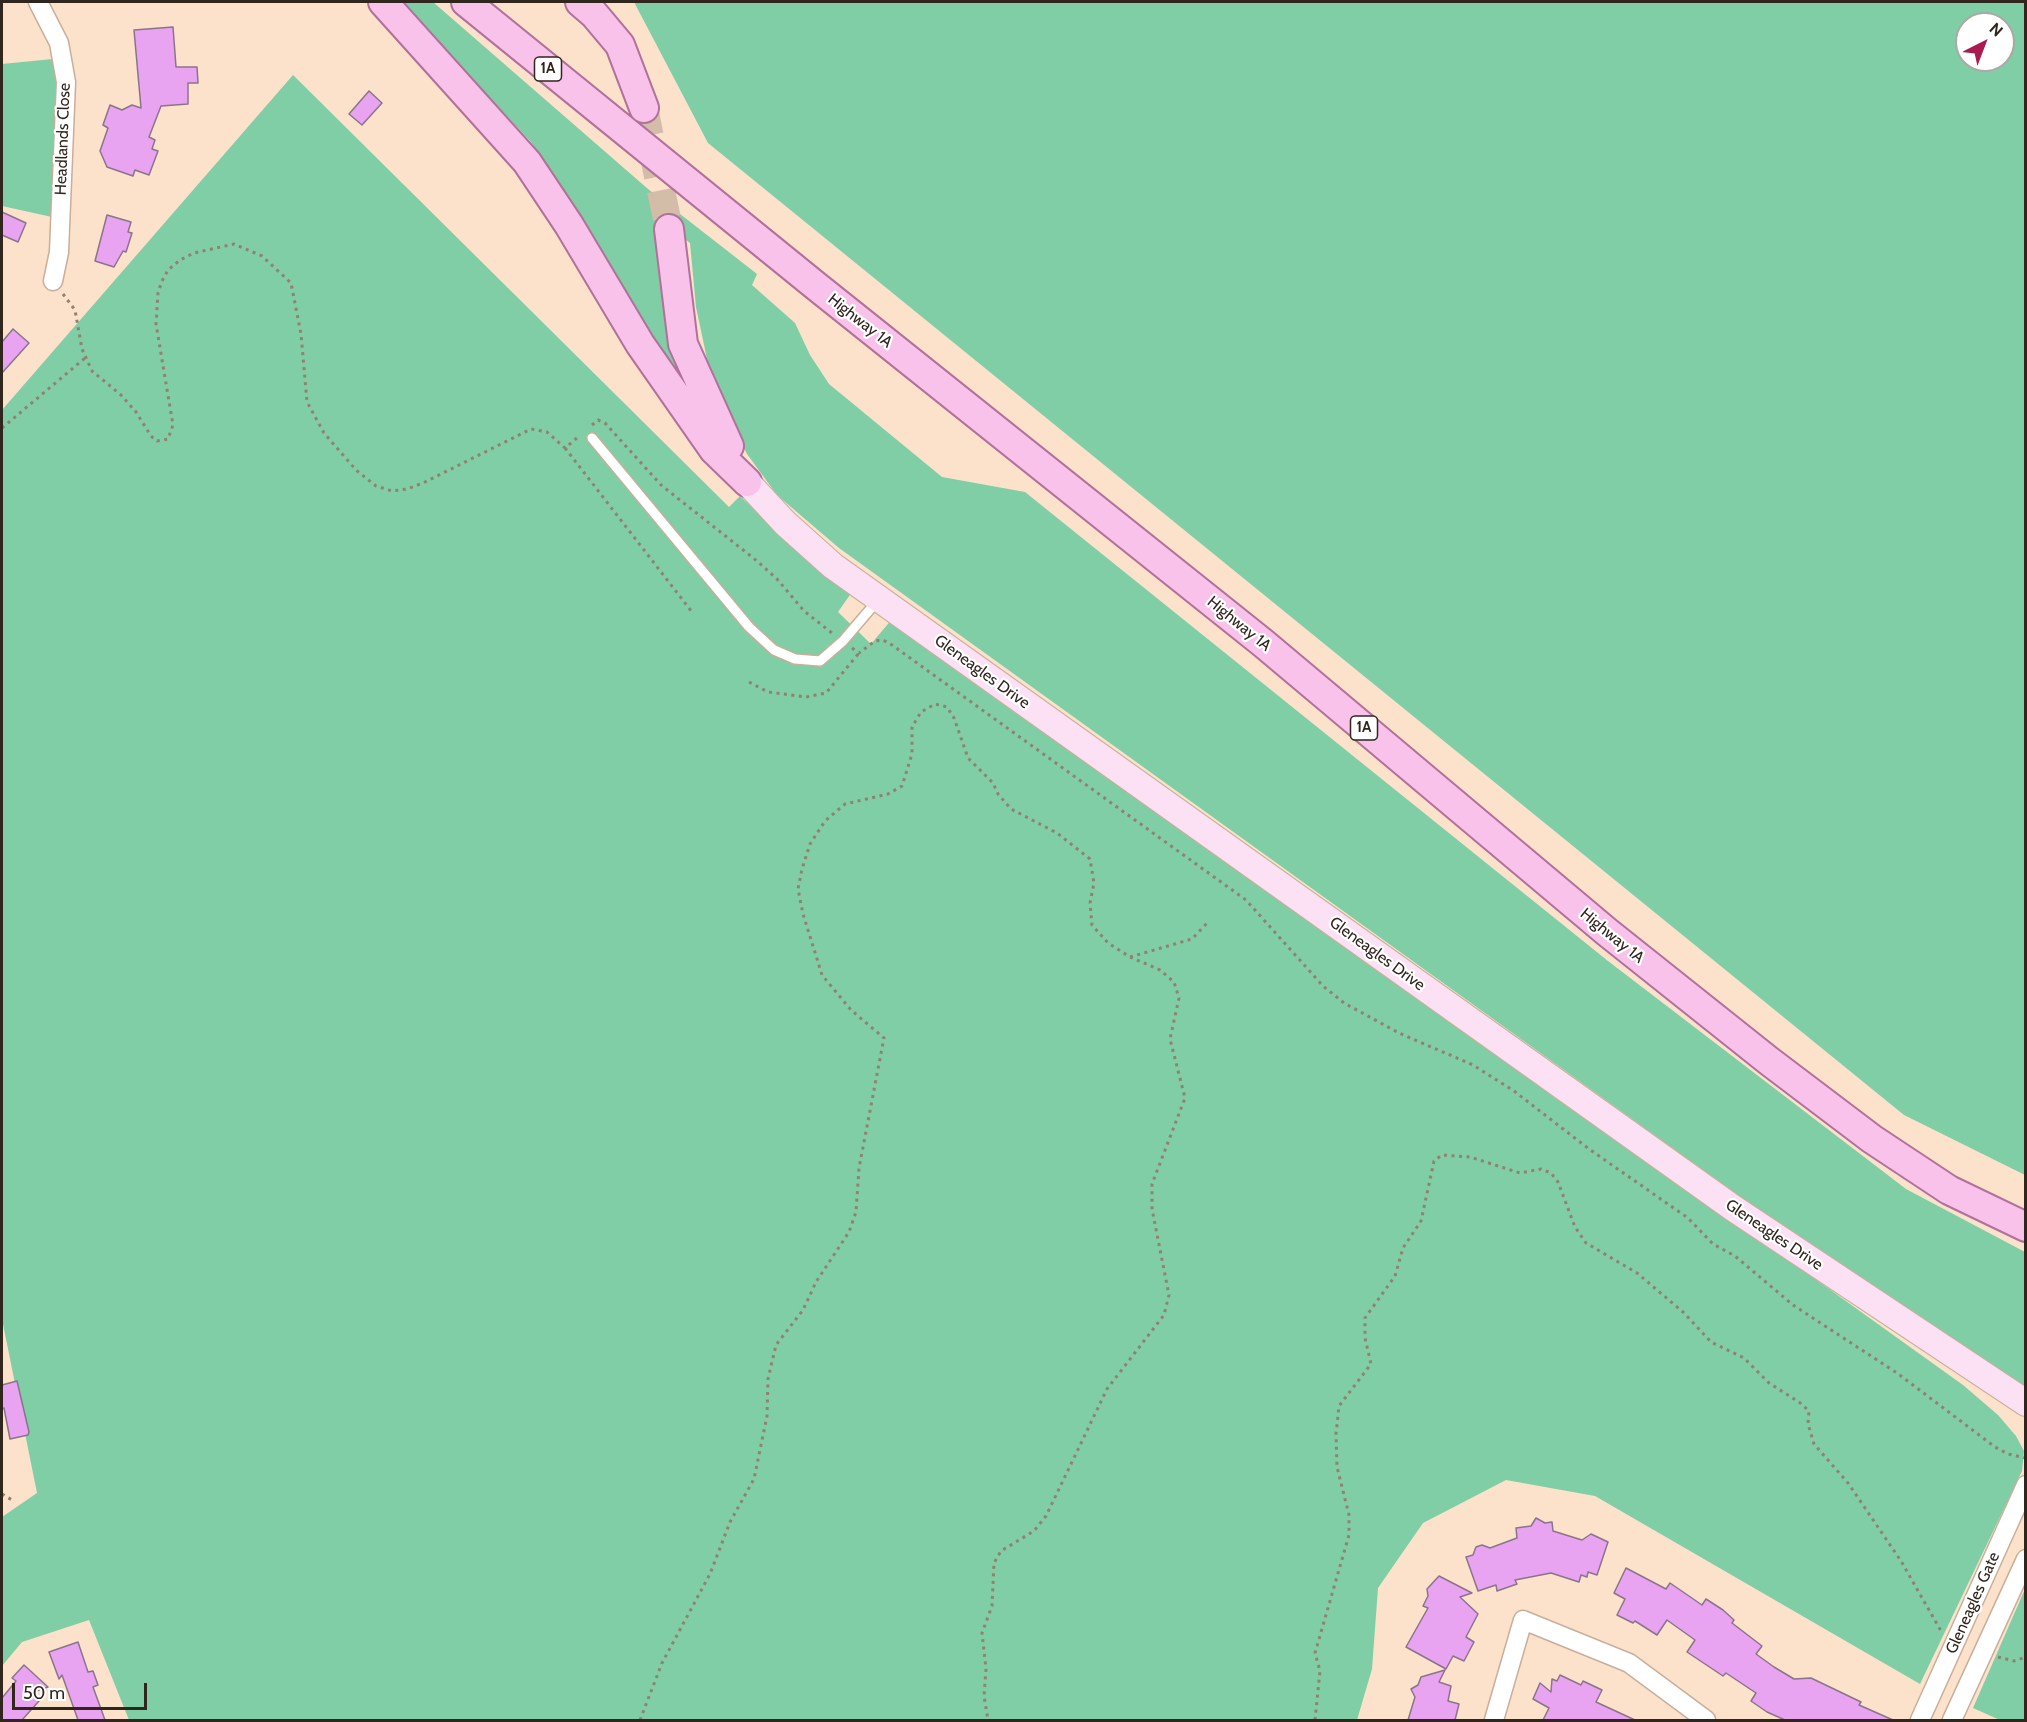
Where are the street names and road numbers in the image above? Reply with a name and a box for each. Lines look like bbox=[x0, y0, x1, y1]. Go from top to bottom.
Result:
road number: 1A bbox=[534, 57, 562, 81]
street label: Headlands Close bbox=[51, 82, 75, 196]
street label: Highway 1A bbox=[824, 290, 896, 352]
street label: Highway 1A bbox=[1203, 592, 1275, 656]
street label: Gleneagles Drive bbox=[931, 631, 1033, 713]
road number: 1A bbox=[1350, 716, 1378, 740]
street label: Highway 1A bbox=[1576, 904, 1648, 968]
street label: Gleneagles Drive bbox=[1326, 913, 1428, 995]
street label: Gleneagles Drive bbox=[1722, 1195, 1826, 1275]
street label: Gleneagles Gate bbox=[1942, 1549, 2004, 1657]

